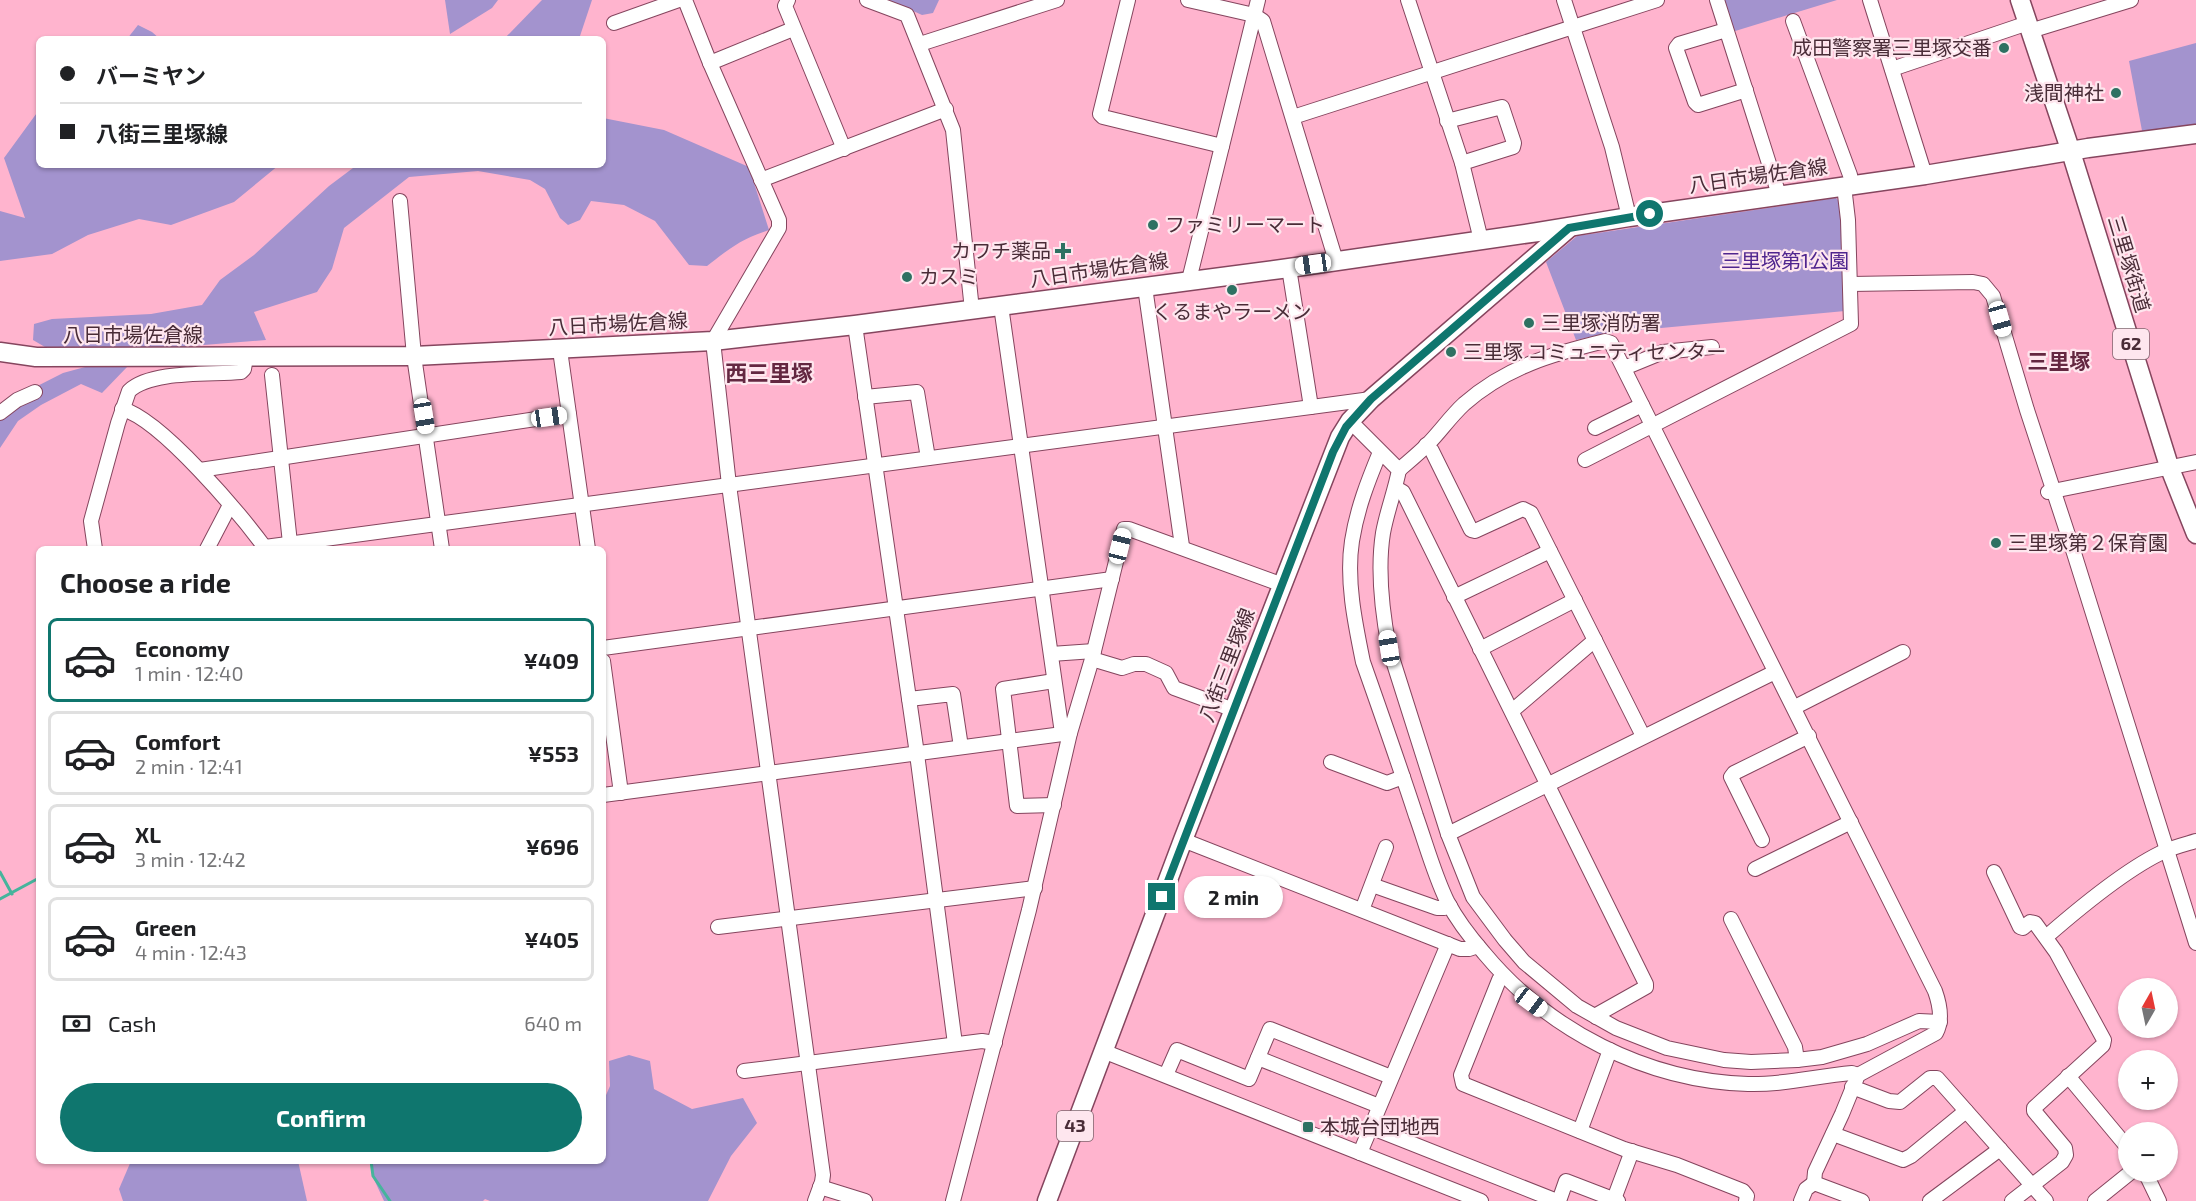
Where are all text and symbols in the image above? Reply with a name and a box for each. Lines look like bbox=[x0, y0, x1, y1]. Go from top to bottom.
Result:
place label: 成田警察署三里塚交番 bbox=[1792, 35, 1992, 59]
marker: 成田警察署三里塚交番 bbox=[1997, 41, 2011, 55]
text: バーミヤン bbox=[96, 62, 206, 88]
place label: 浅間神社 bbox=[2024, 80, 2104, 104]
marker: 浅間神社 bbox=[2109, 86, 2123, 100]
text: 八街三里塚線 bbox=[96, 120, 228, 146]
street label: 八日市場佐倉線 bbox=[1687, 153, 1829, 197]
route start bbox=[1636, 200, 1663, 227]
place label: ファミリーマート bbox=[1165, 212, 1325, 236]
street label: 三里塚街道 bbox=[2104, 212, 2156, 315]
marker: ファミリーマート bbox=[1146, 218, 1160, 232]
place label: カワチ薬品 bbox=[951, 238, 1051, 262]
marker: カワチ薬品 bbox=[1056, 244, 1070, 258]
street label: 八日市場佐倉線 bbox=[1028, 247, 1170, 291]
park label: 三里塚第1公園 bbox=[1721, 248, 1849, 272]
car bbox=[1294, 253, 1332, 275]
place label: カスミ bbox=[919, 264, 979, 288]
marker: カスミ bbox=[900, 270, 914, 284]
marker: くるまやラーメン bbox=[1225, 283, 1239, 297]
place label: くるまやラーメン bbox=[1153, 299, 1311, 323]
car bbox=[1986, 299, 2014, 339]
street label: 八日市場佐倉線 bbox=[547, 307, 688, 339]
place label: 三里塚消防署 bbox=[1541, 310, 1661, 334]
marker: 三里塚消防署 bbox=[1522, 316, 1536, 330]
street label: 八日市場佐倉線 bbox=[63, 322, 203, 346]
road number: 62 bbox=[2113, 329, 2149, 359]
place label: 三里塚 コミュニティセンター bbox=[1463, 339, 1726, 363]
marker: 三里塚 コミュニティセンター bbox=[1444, 345, 1458, 359]
district label: 三里塚 bbox=[2028, 348, 2091, 373]
district label: 西三里塚 bbox=[725, 359, 813, 385]
car bbox=[412, 397, 436, 435]
car bbox=[530, 406, 568, 428]
car bbox=[1107, 526, 1133, 566]
place label: 三里塚第２保育園 bbox=[2008, 530, 2168, 554]
marker: 三里塚第２保育園 bbox=[1989, 536, 2003, 550]
text: Choose a ride bbox=[60, 566, 231, 598]
street label: 八街三里塚線 bbox=[1193, 604, 1259, 725]
car bbox=[1377, 629, 1401, 667]
icon: car bbox=[63, 633, 117, 687]
text: Economy bbox=[135, 635, 230, 661]
text: ¥409 bbox=[524, 647, 579, 673]
text: 1 min · 12:40 bbox=[135, 661, 243, 685]
icon: car bbox=[63, 726, 117, 780]
text: Comfort bbox=[135, 728, 220, 754]
text: ¥553 bbox=[528, 740, 579, 766]
text: 2 min · 12:41 bbox=[135, 754, 243, 778]
icon: car bbox=[63, 819, 117, 873]
text: XL bbox=[135, 821, 161, 847]
text: ¥696 bbox=[525, 833, 579, 859]
text: 3 min · 12:42 bbox=[135, 847, 246, 871]
callout: 2 min bbox=[1183, 876, 1282, 918]
route end bbox=[1148, 883, 1175, 910]
text: 2 min bbox=[1208, 885, 1259, 909]
icon: car bbox=[63, 912, 117, 966]
text: Green bbox=[135, 914, 197, 940]
text: ¥405 bbox=[524, 926, 579, 952]
text: 4 min · 12:43 bbox=[135, 940, 247, 964]
north arrow bbox=[2118, 978, 2178, 1038]
map controls bbox=[2118, 978, 2178, 1182]
car bbox=[1511, 984, 1551, 1020]
icon: cash bbox=[60, 1007, 93, 1040]
text: Cash bbox=[108, 1010, 157, 1036]
text: 640 m bbox=[524, 1011, 582, 1035]
button: + bbox=[2118, 1050, 2178, 1110]
button: Confirm bbox=[60, 1083, 582, 1152]
road number: 43 bbox=[1057, 1111, 1093, 1141]
place label: 本城台団地西 bbox=[1320, 1114, 1440, 1138]
marker: 本城台団地西 bbox=[1301, 1120, 1315, 1134]
button: − bbox=[2118, 1122, 2178, 1182]

